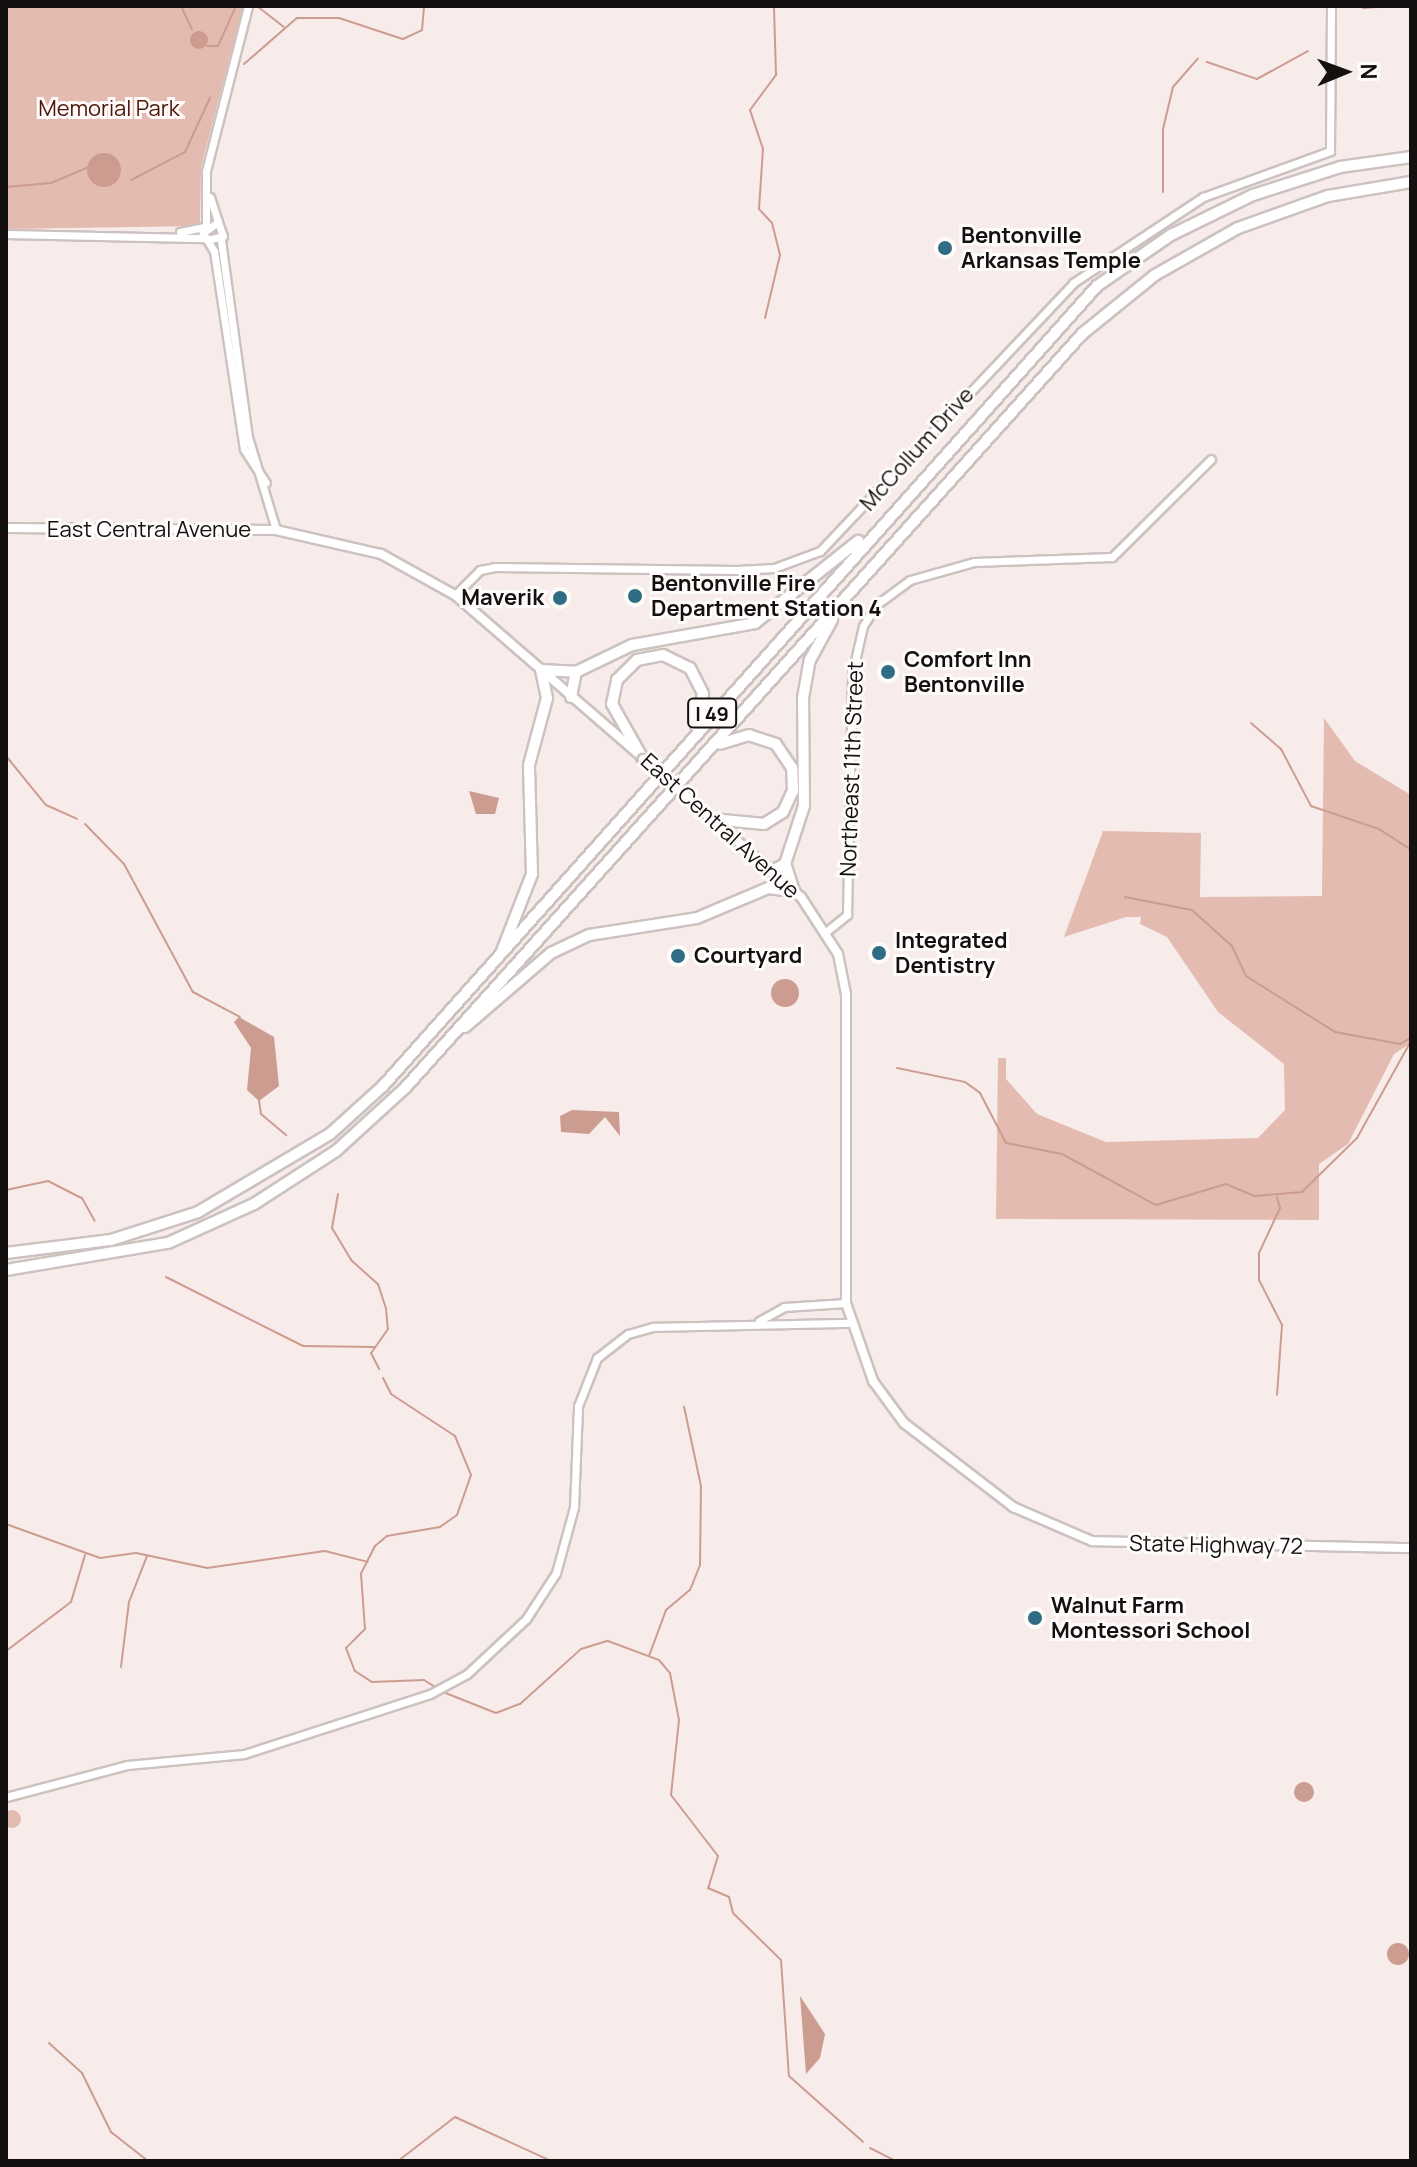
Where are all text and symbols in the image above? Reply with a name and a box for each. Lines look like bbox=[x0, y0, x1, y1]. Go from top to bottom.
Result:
north arrow bbox=[1305, 32, 1385, 112]
text: N bbox=[1354, 63, 1384, 80]
park label: Memorial Park bbox=[38, 96, 180, 122]
place label: Bentonville Arkansas Temple bbox=[961, 222, 1141, 274]
marker: Bentonville Arkansas Temple bbox=[936, 239, 954, 257]
street label: McCollum Drive bbox=[855, 382, 979, 516]
street label: East Central Avenue bbox=[47, 517, 251, 543]
place label: Bentonville Fire Department Station 4 bbox=[651, 570, 882, 622]
place label: Maverik bbox=[461, 585, 544, 611]
marker: Bentonville Fire Department Station 4 bbox=[626, 587, 644, 605]
marker: Maverik bbox=[551, 589, 569, 607]
place label: Comfort Inn Bentonville bbox=[904, 646, 1031, 698]
street label: Northeast 11th Street bbox=[835, 661, 869, 877]
marker: Comfort Inn Bentonville bbox=[879, 663, 897, 681]
road number: I 49 bbox=[686, 697, 738, 729]
street label: East Central Avenue bbox=[635, 748, 805, 904]
place label: Integrated Dentistry bbox=[895, 927, 1008, 978]
place label: Courtyard bbox=[694, 943, 802, 969]
marker: Integrated Dentistry bbox=[870, 944, 888, 962]
marker: Courtyard bbox=[669, 947, 687, 965]
street label: State Highway 72 bbox=[1129, 1530, 1303, 1560]
place label: Walnut Farm Montessori School bbox=[1051, 1592, 1250, 1644]
marker: Walnut Farm Montessori School bbox=[1026, 1609, 1044, 1627]

